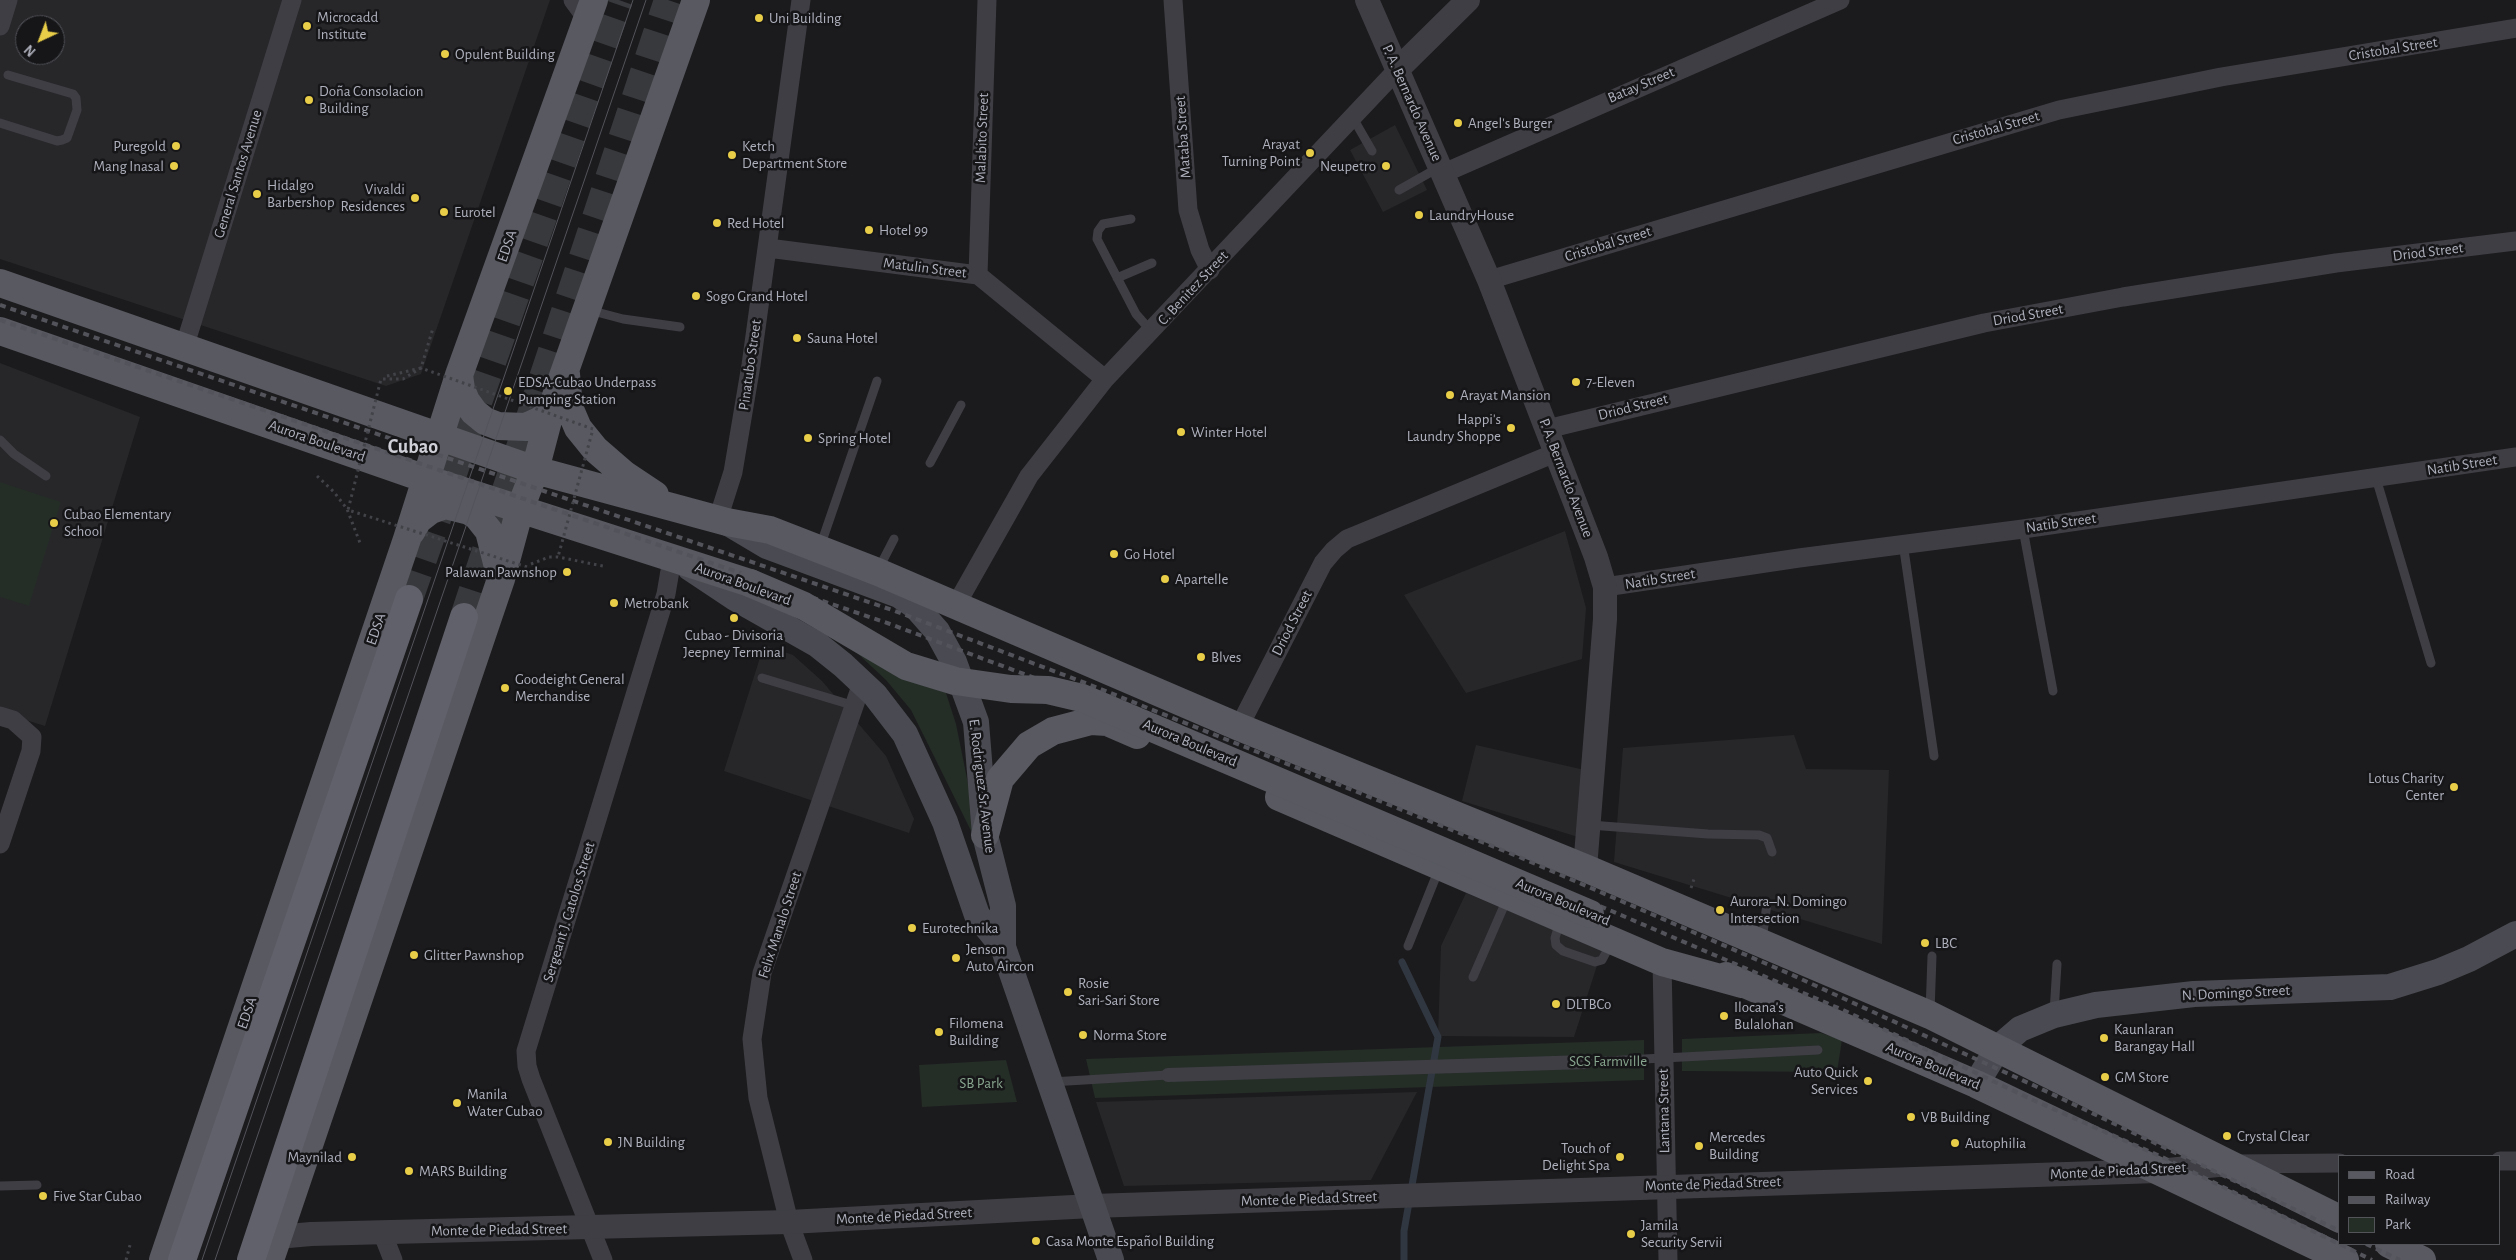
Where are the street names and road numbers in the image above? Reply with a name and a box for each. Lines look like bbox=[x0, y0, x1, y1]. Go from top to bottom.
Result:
street label: Cristobal Street bbox=[2347, 33, 2439, 65]
street label: P. A. Bernardo Avenue bbox=[1378, 42, 1446, 164]
street label: Batay Street bbox=[1605, 63, 1677, 107]
street label: Malabito Street bbox=[971, 93, 993, 183]
street label: Mataba Street bbox=[1171, 95, 1195, 179]
street label: Cristobal Street bbox=[1950, 107, 2042, 149]
street label: General Santos Avenue bbox=[210, 108, 266, 240]
street label: Cristobal Street bbox=[1563, 222, 1653, 266]
street label: EDSA bbox=[493, 228, 521, 264]
street label: Driod Street bbox=[2392, 239, 2464, 265]
street label: C. Benitez Street bbox=[1154, 247, 1232, 329]
street label: Matulin Street bbox=[882, 254, 968, 282]
street label: Driod Street bbox=[1991, 300, 2065, 330]
street label: Pinatubo Street bbox=[735, 318, 765, 412]
street label: Driod Street bbox=[1596, 390, 1670, 424]
street label: Aurora Boulevard bbox=[266, 416, 368, 466]
street label: P. A. Bernardo Avenue bbox=[1535, 416, 1597, 540]
street label: Natib Street bbox=[2426, 451, 2498, 479]
street label: Natib Street bbox=[2025, 509, 2097, 537]
street label: Aurora Boulevard bbox=[692, 558, 794, 610]
street label: Natib Street bbox=[1624, 565, 1696, 593]
street label: Driod Street bbox=[1268, 587, 1316, 659]
street label: EDSA bbox=[362, 611, 390, 647]
street label: Aurora Boulevard bbox=[1140, 715, 1240, 771]
street label: E. Rodriguez Sr. Avenue bbox=[965, 718, 999, 854]
street label: Sergeant J. Catolos Street bbox=[539, 840, 599, 984]
street label: Felix Manalo Street bbox=[754, 869, 806, 981]
street label: Aurora Boulevard bbox=[1513, 874, 1613, 930]
street label: N. Domingo Street bbox=[2181, 981, 2291, 1005]
street label: EDSA bbox=[233, 995, 261, 1031]
street label: Aurora Boulevard bbox=[1883, 1038, 1983, 1094]
street label: Lantana Street bbox=[1654, 1068, 1674, 1154]
street label: Monte de Piedad Street bbox=[2050, 1158, 2186, 1184]
street label: Monte de Piedad Street bbox=[1645, 1173, 1781, 1195]
street label: Monte de Piedad Street bbox=[1241, 1188, 1377, 1210]
street label: Monte de Piedad Street bbox=[836, 1203, 972, 1229]
street label: Monte de Piedad Street bbox=[431, 1220, 567, 1240]

